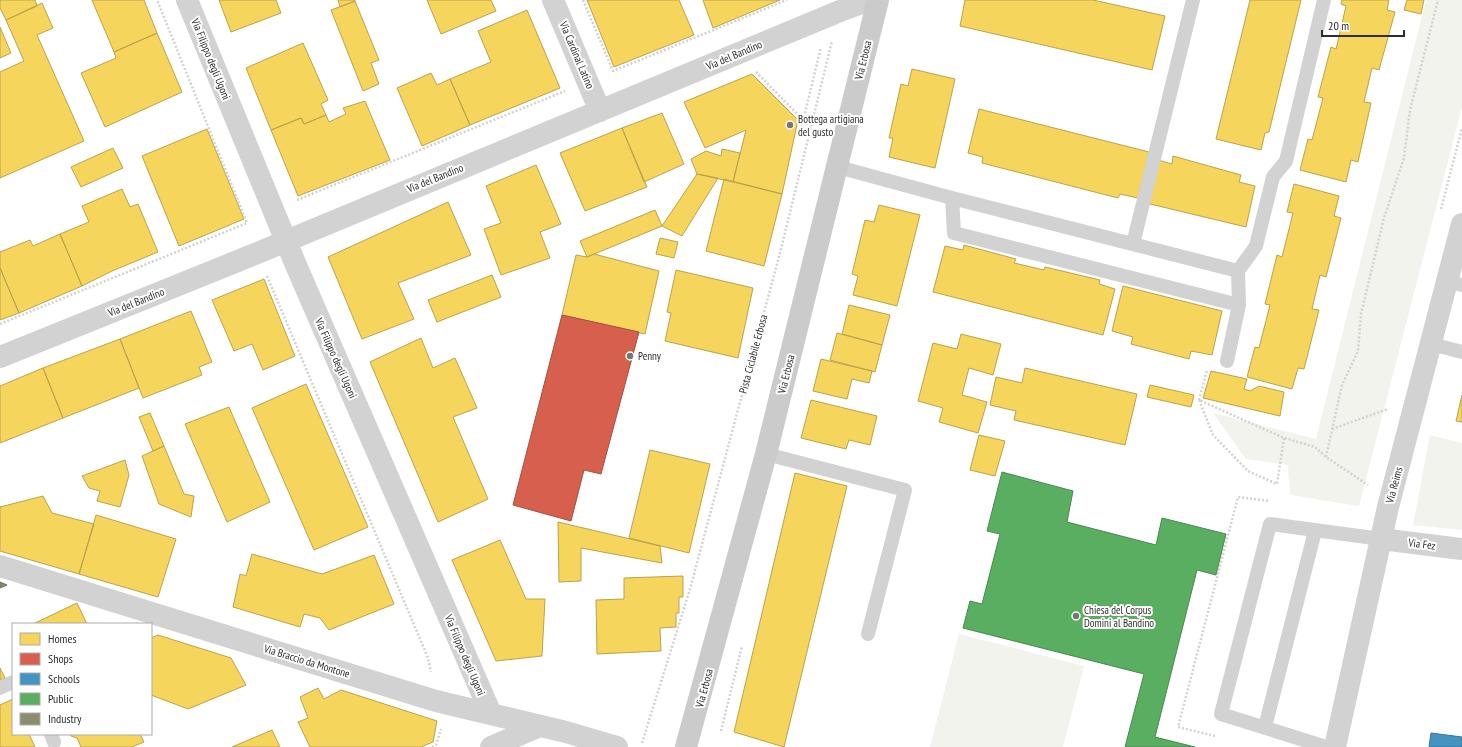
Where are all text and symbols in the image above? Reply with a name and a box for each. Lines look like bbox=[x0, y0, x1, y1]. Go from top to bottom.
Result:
scale bar bbox=[1322, 12, 1404, 38]
street label: Via Filippo degli Ugoni bbox=[188, 15, 234, 102]
street label: Via Cardinal Latino bbox=[556, 18, 598, 91]
text: 20 m bbox=[1328, 18, 1349, 33]
street label: Via del Bandino bbox=[703, 37, 764, 73]
street label: Via Erbosa bbox=[851, 39, 875, 82]
place label: Bottega artigiana del gusto bbox=[798, 112, 864, 139]
marker: Bottega artigiana del gusto bbox=[785, 120, 795, 130]
street label: Via del Bandino bbox=[404, 160, 465, 196]
street label: Via del Bandino bbox=[105, 284, 166, 320]
street label: Pista Ciclabile Erbosa bbox=[736, 313, 770, 395]
street label: Via Filippo degli Ugoni bbox=[312, 315, 360, 400]
place label: Penny bbox=[638, 349, 662, 363]
marker: Penny bbox=[625, 351, 635, 361]
street label: Via Erbosa bbox=[774, 353, 798, 396]
street label: Via Reims bbox=[1382, 465, 1406, 506]
street label: Via Fez bbox=[1407, 535, 1436, 553]
place label: Chiesa del Corpus Domini al Bandino bbox=[1084, 603, 1154, 630]
marker: Chiesa del Corpus Domini al Bandino bbox=[1071, 611, 1081, 621]
street label: Via Filippo degli Ugoni bbox=[441, 612, 488, 698]
legend bbox=[12, 623, 152, 735]
text: Homes bbox=[48, 631, 76, 646]
street label: Via Braccio da Montone bbox=[261, 641, 352, 681]
text: Shops bbox=[48, 651, 73, 666]
street label: Via Erbosa bbox=[692, 667, 716, 710]
text: Schools bbox=[48, 671, 80, 686]
text: Public bbox=[48, 691, 74, 706]
text: Industry bbox=[48, 711, 82, 726]

